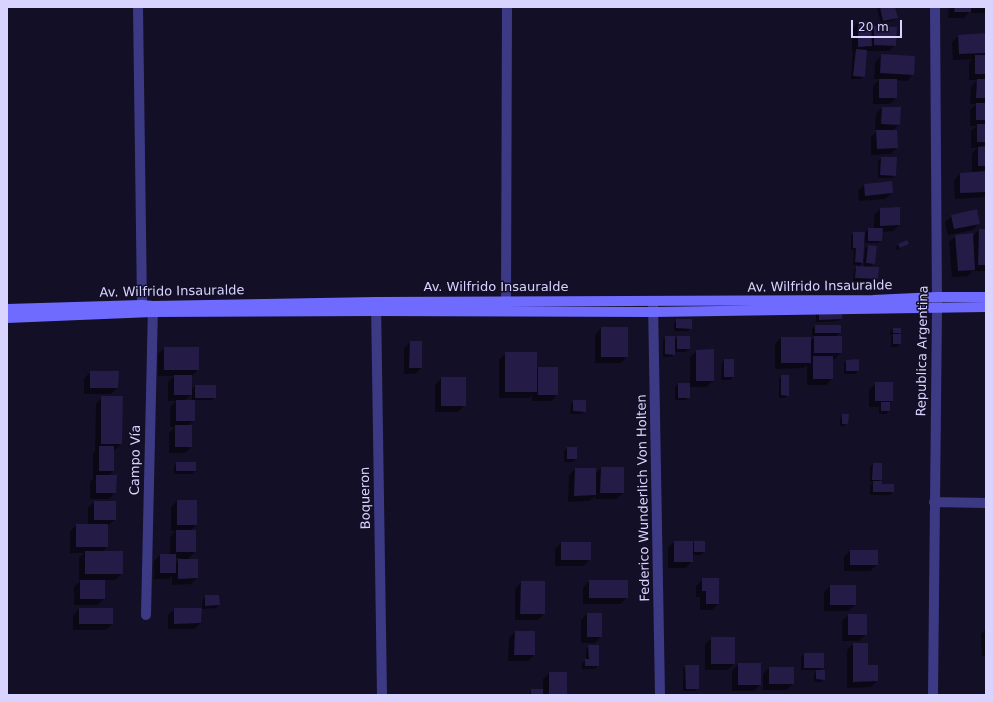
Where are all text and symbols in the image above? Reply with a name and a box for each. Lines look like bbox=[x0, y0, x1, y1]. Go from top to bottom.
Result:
scale bar bbox=[853, 12, 904, 38]
text: 20 m bbox=[858, 20, 889, 34]
street label: Av. Wilfrido Insauralde bbox=[747, 278, 893, 296]
street label: Av. Wilfrido Insauralde bbox=[424, 280, 568, 296]
street label: Av. Wilfrido Insauralde bbox=[99, 283, 245, 301]
street label: Republica Argentina bbox=[914, 285, 932, 417]
street label: Federico Wunderlich Von Holten bbox=[634, 394, 654, 602]
street label: Campo Vía bbox=[128, 425, 144, 495]
street label: Boqueron bbox=[358, 467, 374, 529]

